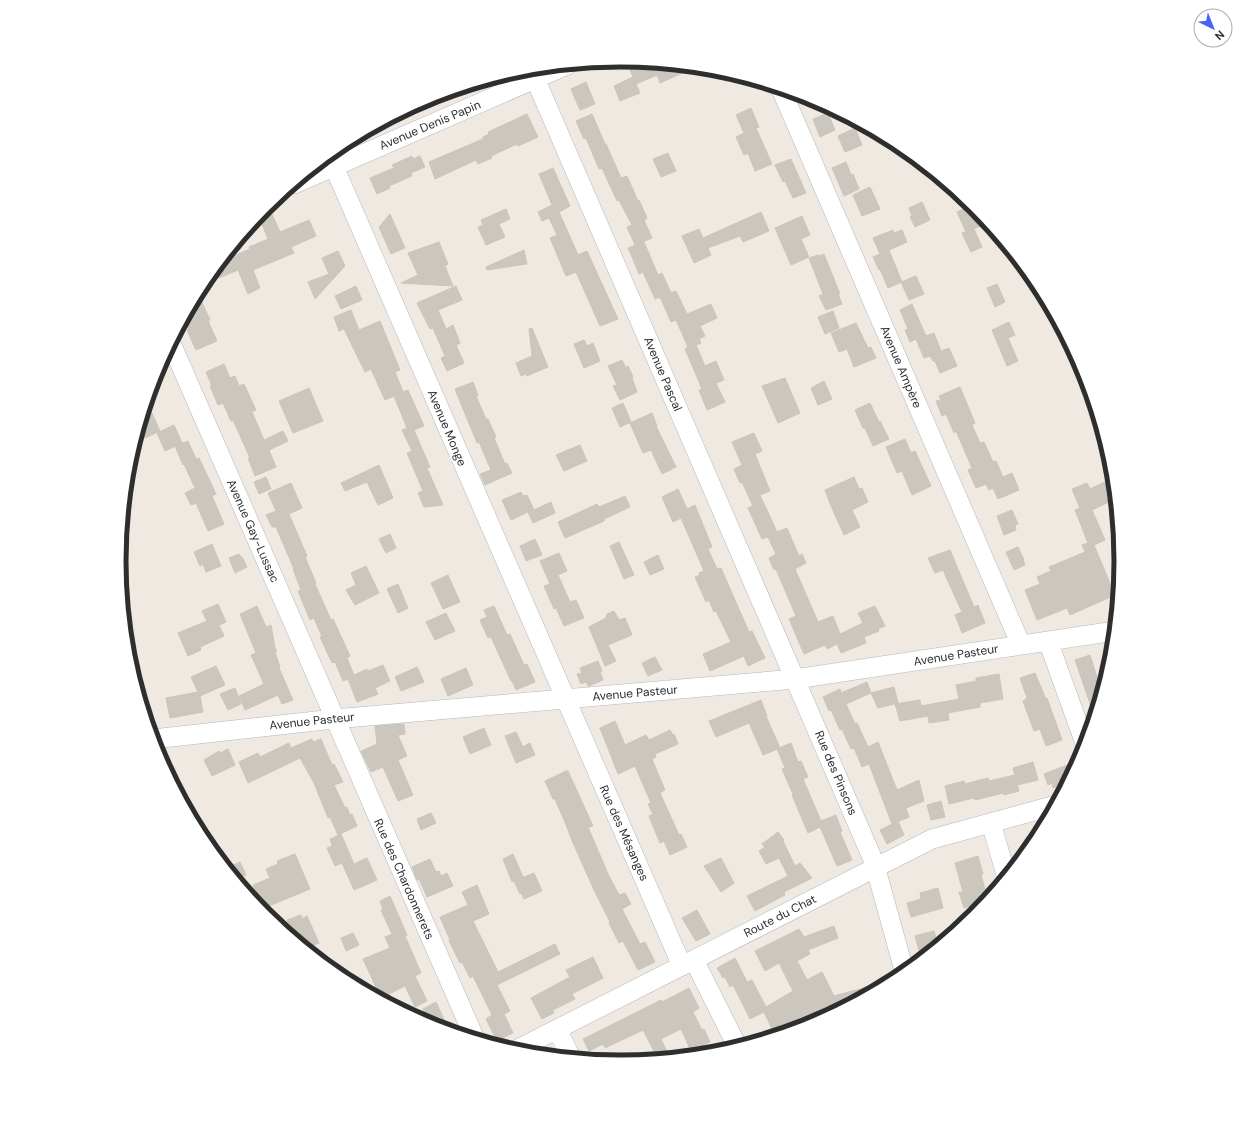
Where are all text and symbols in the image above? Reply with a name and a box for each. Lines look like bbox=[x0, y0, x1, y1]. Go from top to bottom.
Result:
north arrow bbox=[1193, 8, 1233, 48]
text: N bbox=[1212, 27, 1228, 43]
street label: Avenue Denis Papin bbox=[377, 96, 483, 154]
street label: Avenue Ampère bbox=[876, 323, 926, 411]
street label: Avenue Pascal bbox=[640, 334, 686, 414]
street label: Avenue Monge bbox=[424, 387, 470, 469]
street label: Avenue Gay-Lussac bbox=[223, 477, 283, 585]
street label: Avenue Pasteur bbox=[912, 640, 1000, 670]
street label: Avenue Pasteur bbox=[592, 681, 679, 705]
street label: Avenue Pasteur bbox=[269, 709, 356, 733]
street label: Rue des Pinsons bbox=[811, 728, 861, 818]
street label: Rue des Mésanges bbox=[596, 783, 652, 883]
street label: Rue des Chardonnerets bbox=[370, 816, 438, 942]
street label: Route du Chat bbox=[741, 891, 819, 941]

